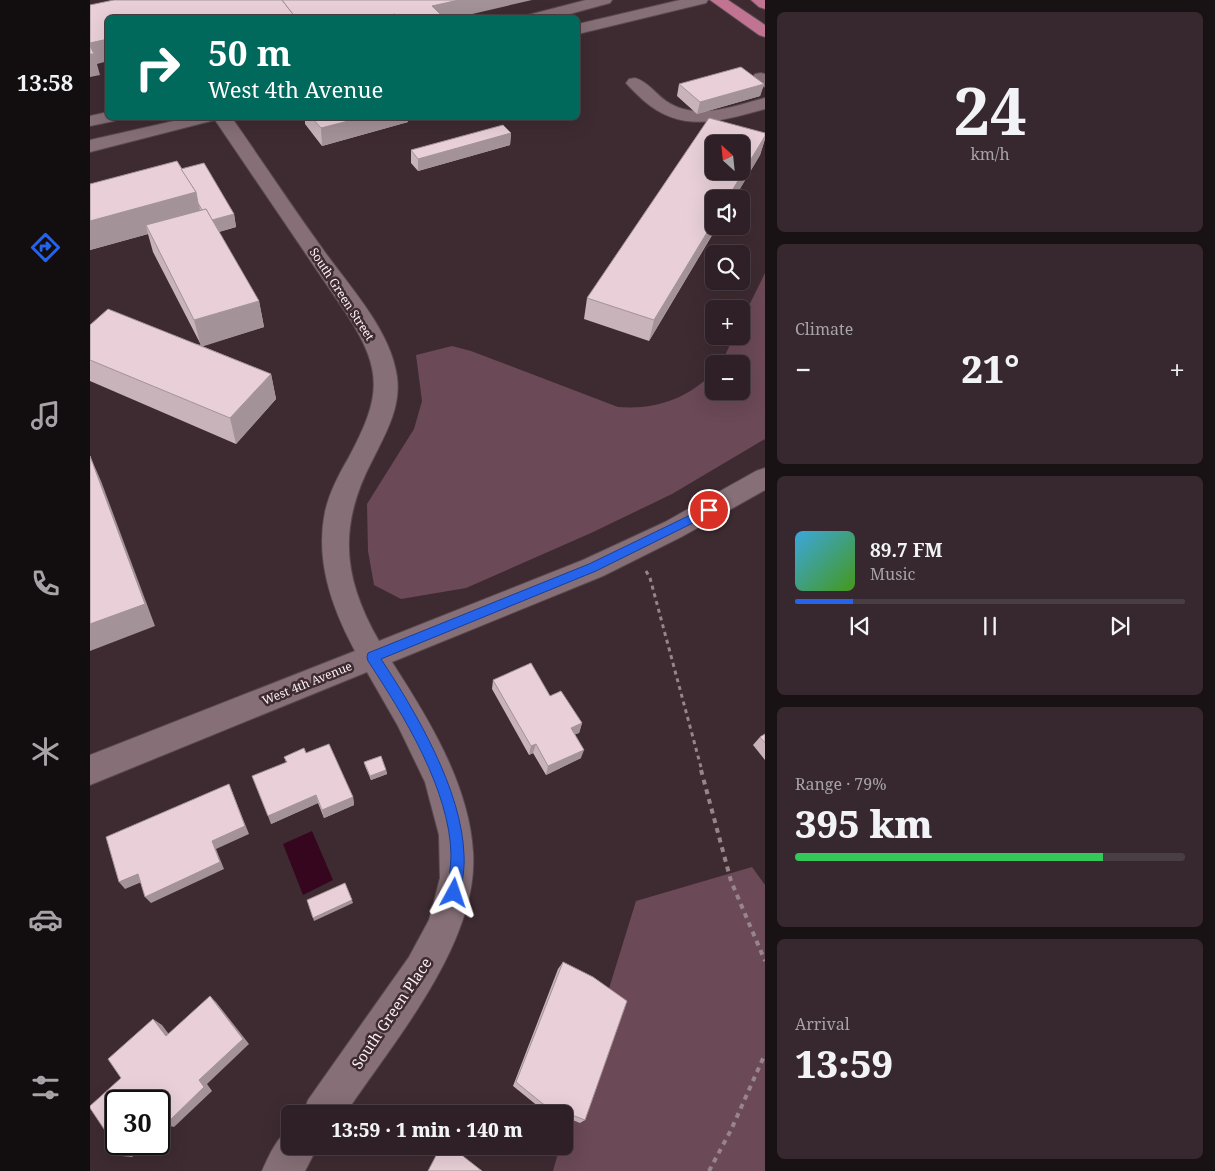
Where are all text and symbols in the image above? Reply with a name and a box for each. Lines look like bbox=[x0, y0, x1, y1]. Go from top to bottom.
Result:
text: 50 m bbox=[208, 29, 291, 76]
icon: right bbox=[125, 35, 190, 100]
text: 24 bbox=[953, 66, 1027, 154]
text: 13:58 bbox=[17, 67, 73, 97]
text: West 4th Avenue bbox=[208, 74, 383, 104]
north arrow bbox=[705, 135, 750, 180]
map controls bbox=[705, 135, 750, 400]
text: km/h bbox=[970, 143, 1010, 165]
button: sound bbox=[705, 190, 750, 235]
icon: directions bbox=[28, 230, 63, 265]
street label: South Green Street bbox=[306, 244, 378, 344]
button: search bbox=[705, 245, 750, 290]
button: + bbox=[705, 300, 750, 345]
text: Climate bbox=[795, 318, 853, 340]
text: 21° bbox=[961, 342, 1019, 394]
text: − bbox=[795, 350, 811, 388]
text: + bbox=[1169, 350, 1185, 388]
button: − bbox=[705, 355, 750, 400]
icon: music bbox=[28, 398, 63, 433]
pin bbox=[688, 489, 730, 531]
icon: arrive bbox=[695, 496, 723, 524]
text: 89.7 FM bbox=[870, 537, 943, 563]
text: Music bbox=[870, 563, 915, 585]
icon: phone bbox=[28, 566, 63, 601]
icon: previous bbox=[846, 612, 874, 640]
icon: pause bbox=[976, 612, 1004, 640]
icon: next bbox=[1106, 612, 1134, 640]
street label: West 4th Avenue bbox=[259, 657, 355, 709]
icon: climate bbox=[28, 734, 63, 769]
text: Range · 79% bbox=[795, 773, 887, 795]
text: 395 km bbox=[795, 797, 933, 849]
position arrow bbox=[427, 866, 479, 918]
icon: car bbox=[28, 902, 63, 937]
street label: South Green Place bbox=[346, 954, 436, 1072]
text: Arrival bbox=[795, 1013, 850, 1035]
text: 13:59 bbox=[795, 1037, 893, 1089]
icon: filters bbox=[28, 1070, 63, 1105]
speed limit sign: 30 bbox=[105, 1090, 170, 1155]
text: 13:59 · 1 min · 140 m bbox=[331, 1117, 523, 1143]

